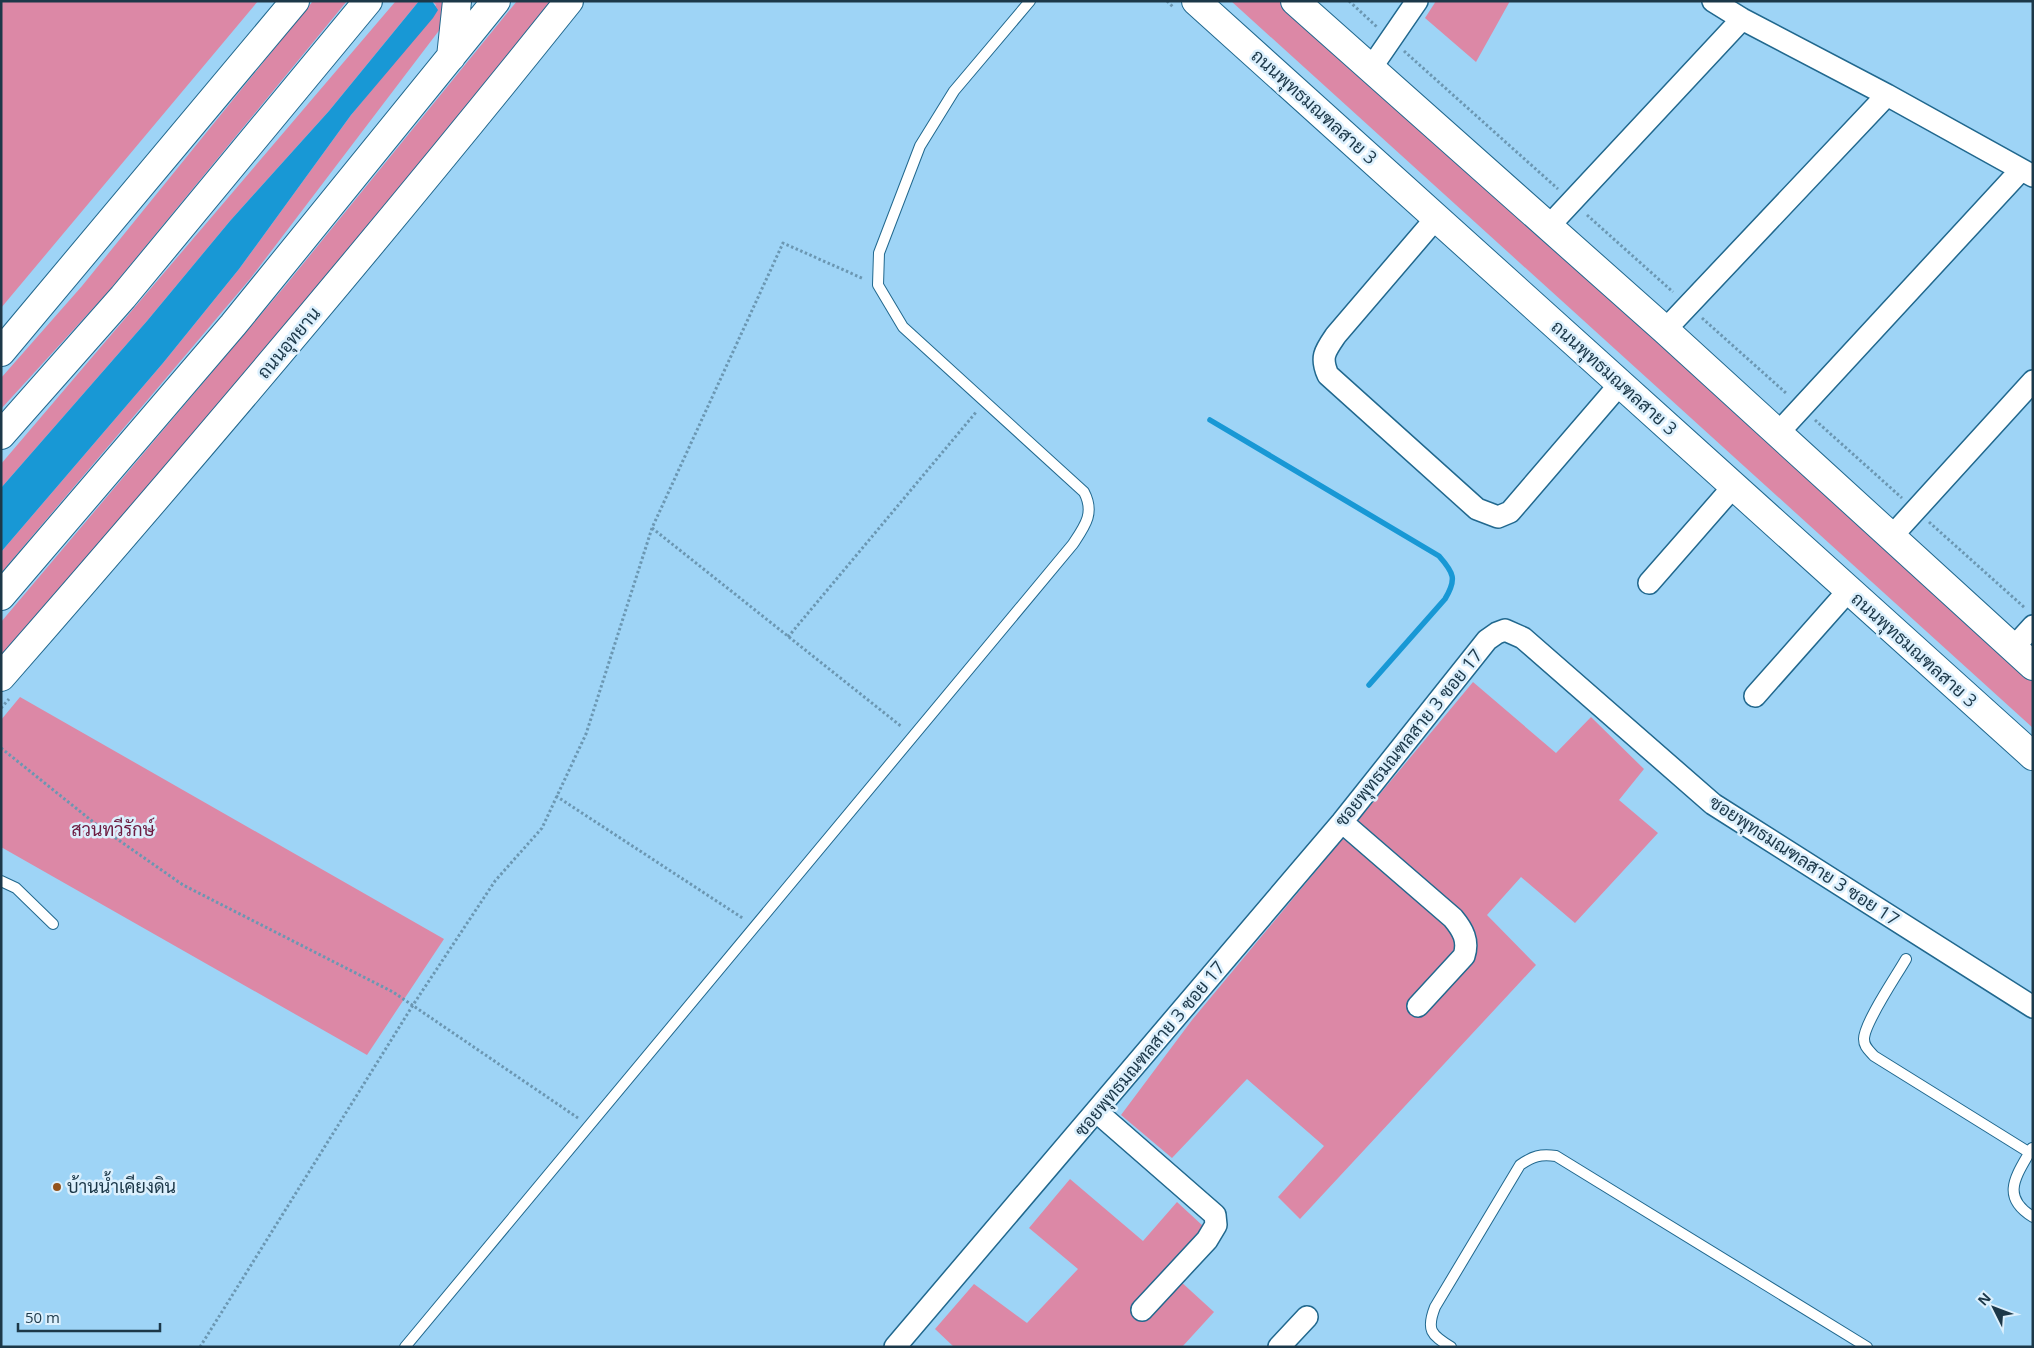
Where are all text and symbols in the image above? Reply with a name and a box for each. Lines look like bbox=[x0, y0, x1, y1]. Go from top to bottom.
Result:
street label: ถนนพุทธมณฑลสาย 3 bbox=[1246, 43, 1383, 170]
street label: ถนนอุทยาน bbox=[251, 302, 326, 384]
street label: ถนนพุทธมณฑลสาย 3 bbox=[1546, 314, 1683, 441]
street label: ถนนพุทธมณฑลสาย 3 bbox=[1846, 586, 1983, 713]
street label: ซอยพุทธมณฑลสาย 3 ซอย 17 bbox=[1329, 644, 1488, 832]
street label: ซอยพุทธมณฑลสาย 3 ซอย 17 bbox=[1704, 790, 1904, 932]
park label: สวนทวีรักษ์ bbox=[71, 817, 156, 841]
street label: ซอยพุทธมณฑลสาย 3 ซอย 17 bbox=[1069, 956, 1231, 1142]
place label: บ้านน้ำเคียงดิน bbox=[67, 1171, 176, 1198]
marker: บ้านน้ำเคียงดิน bbox=[51, 1181, 63, 1193]
north arrow bbox=[1969, 1283, 2019, 1333]
text: N bbox=[1973, 1288, 1995, 1310]
scale bar bbox=[18, 1300, 160, 1332]
text: 50 m bbox=[25, 1307, 60, 1327]

